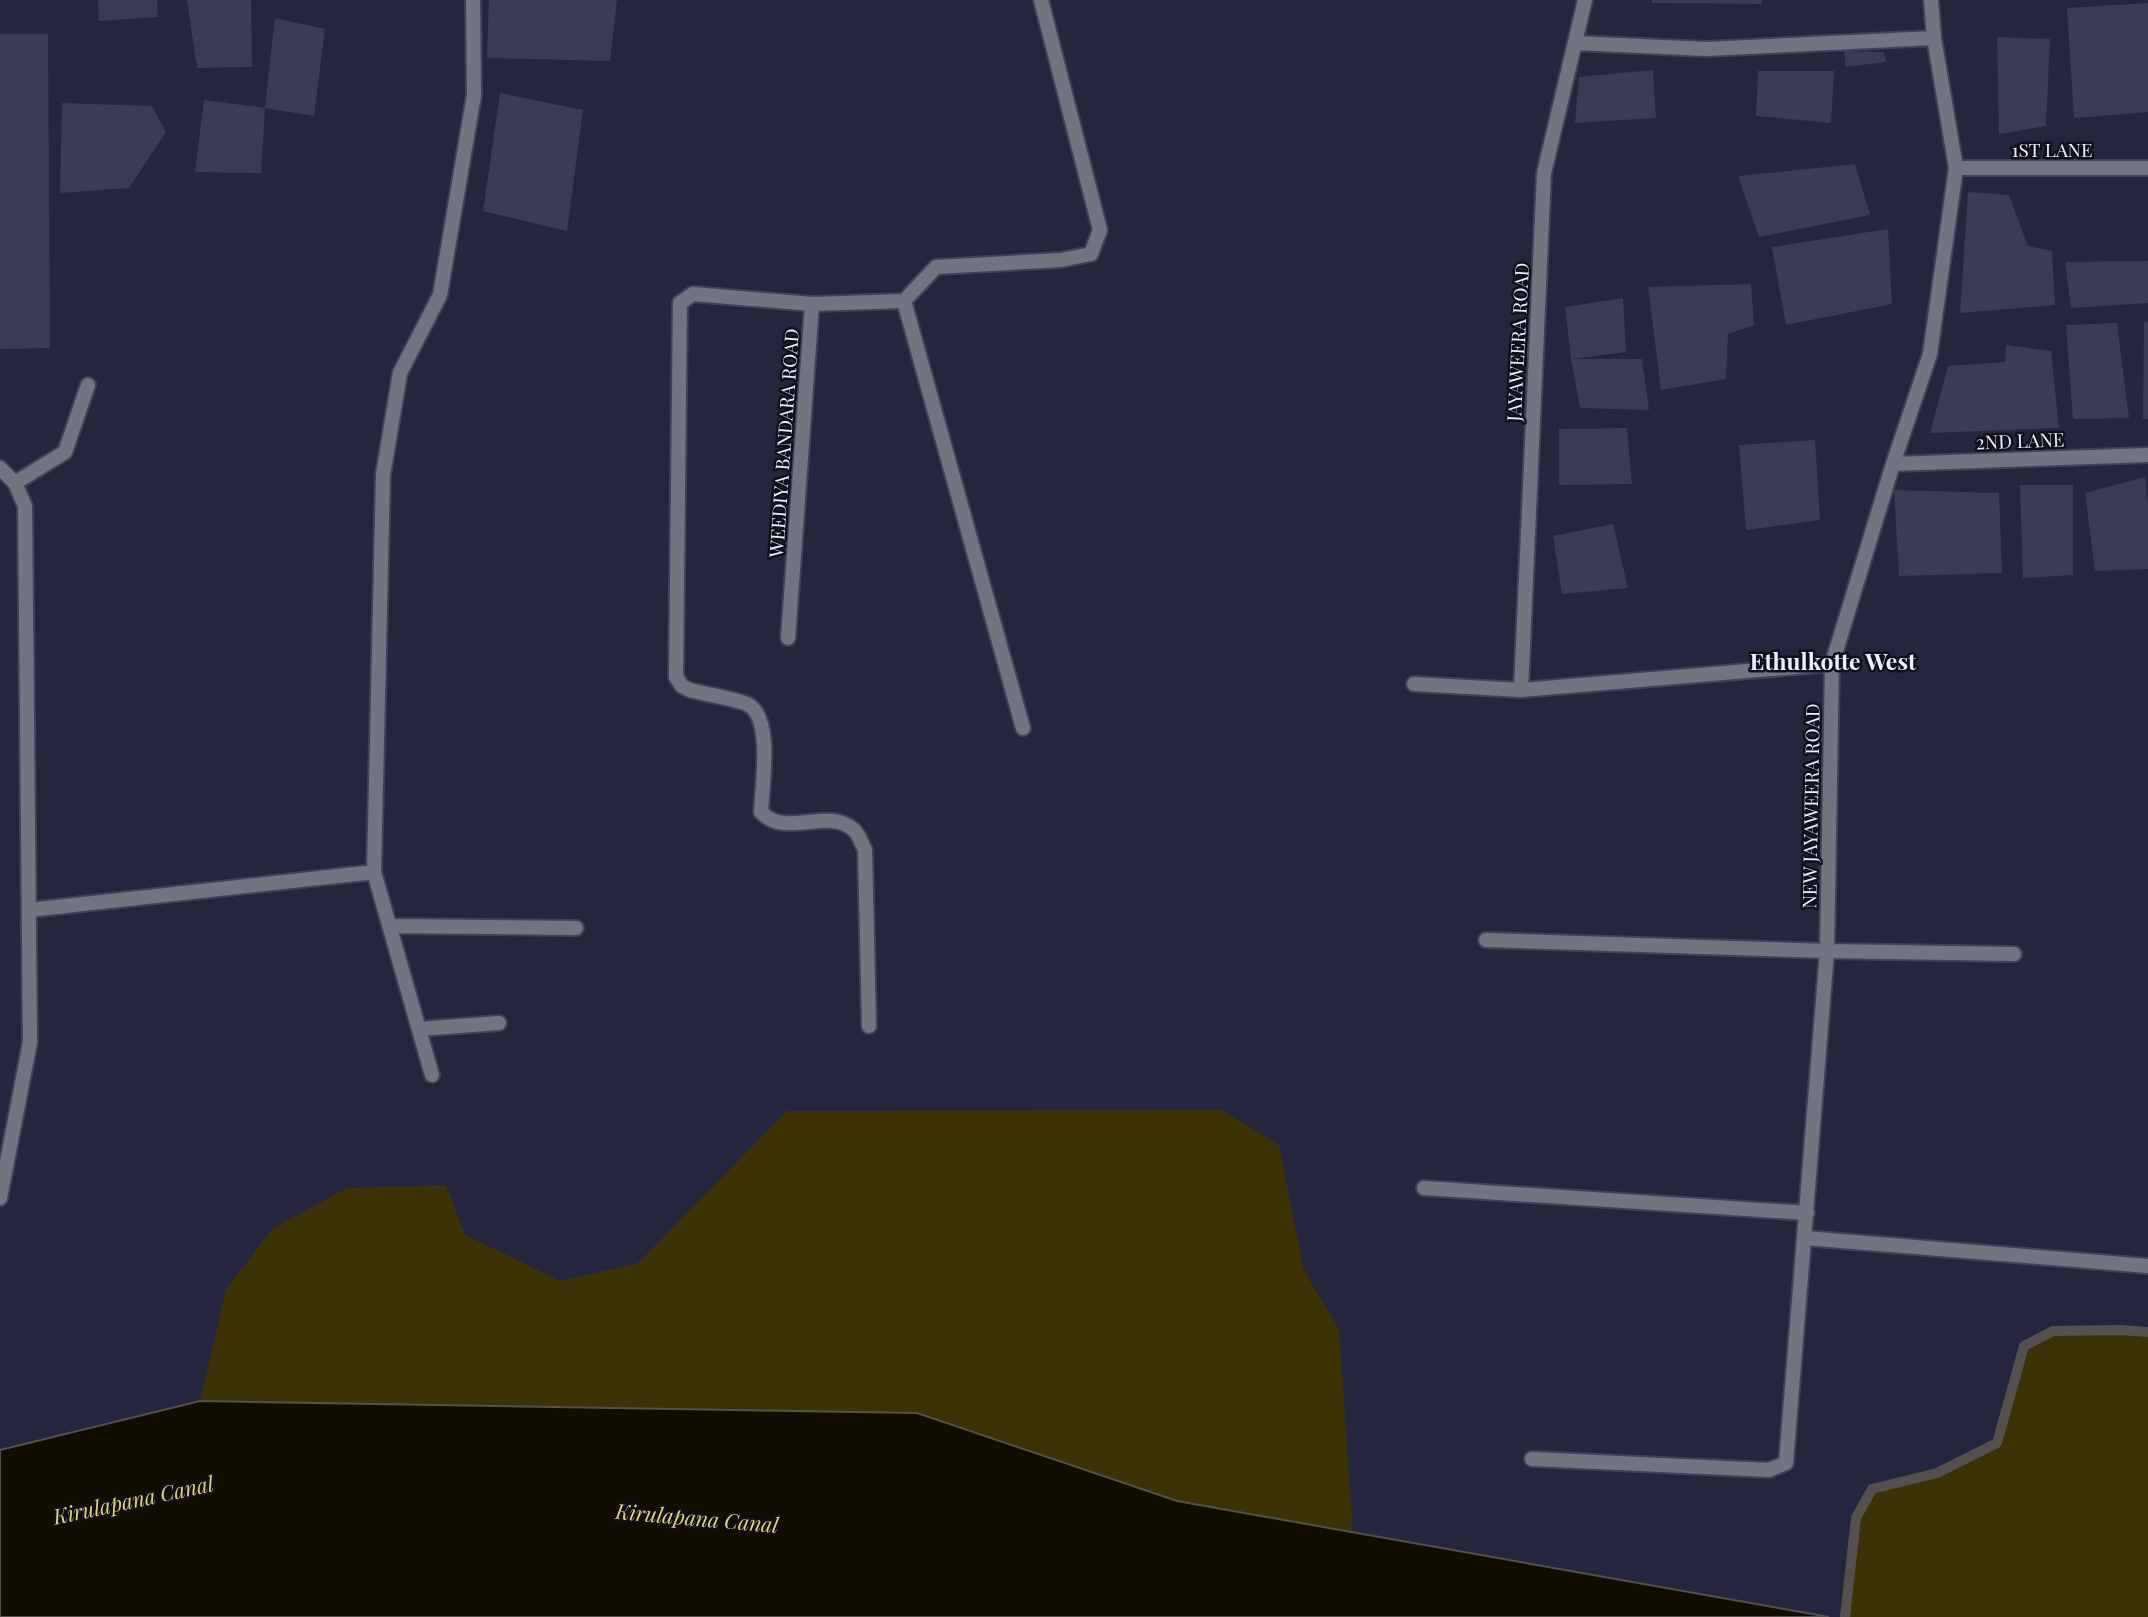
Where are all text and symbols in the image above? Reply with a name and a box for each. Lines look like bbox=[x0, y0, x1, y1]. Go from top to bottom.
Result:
street label: 1ST LANE bbox=[2011, 136, 2093, 162]
street label: JAYAWEERA ROAD bbox=[1500, 262, 1534, 423]
street label: WEEDIYA BANDARA ROAD bbox=[762, 328, 804, 559]
street label: 2ND LANE bbox=[1975, 425, 2065, 455]
district label: Ethulkotte West bbox=[1750, 645, 1917, 676]
street label: NEW JAYAWEERA ROAD bbox=[1795, 703, 1825, 909]
water label: Kirulapana Canal bbox=[49, 1468, 217, 1530]
water label: Kirulapana Canal bbox=[613, 1496, 781, 1538]

